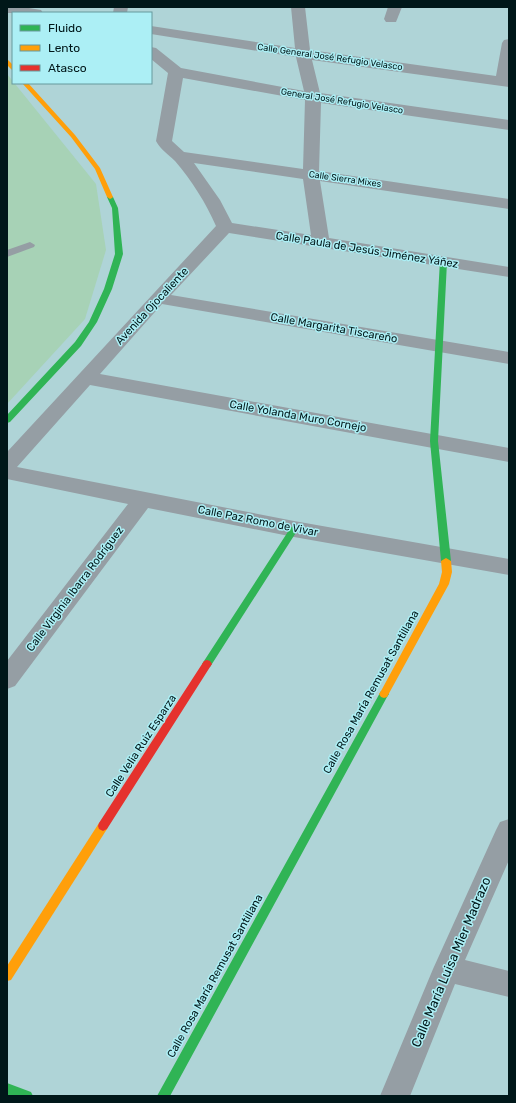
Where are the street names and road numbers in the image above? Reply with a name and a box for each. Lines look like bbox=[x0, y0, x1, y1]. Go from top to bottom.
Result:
street label: Calle General José Refugio Velasco bbox=[257, 42, 403, 72]
street label: General José Refugio Velasco bbox=[280, 86, 404, 116]
street label: Calle Sierra Mixes bbox=[308, 169, 382, 189]
street label: Calle Paula de Jesús Jiménez Yáñez bbox=[275, 229, 460, 271]
street label: Avenida Ojocaliente bbox=[113, 265, 191, 347]
street label: Calle Margarita Tiscareño bbox=[269, 310, 399, 346]
street label: Calle Yolanda Muro Cornejo bbox=[229, 398, 367, 434]
street label: Calle Paz Romo de Vivar bbox=[197, 503, 320, 539]
street label: Calle Virginia Ibarra Rodríguez bbox=[24, 524, 126, 654]
street label: Calle Rosa María Remusat Santillana bbox=[321, 608, 421, 776]
street label: Calle Velia Ruiz Esparza bbox=[103, 692, 179, 800]
street label: Calle María Luisa Mier Madrazo bbox=[408, 875, 494, 1049]
street label: Calle Rosa María Remusat Santillana bbox=[165, 892, 265, 1060]

